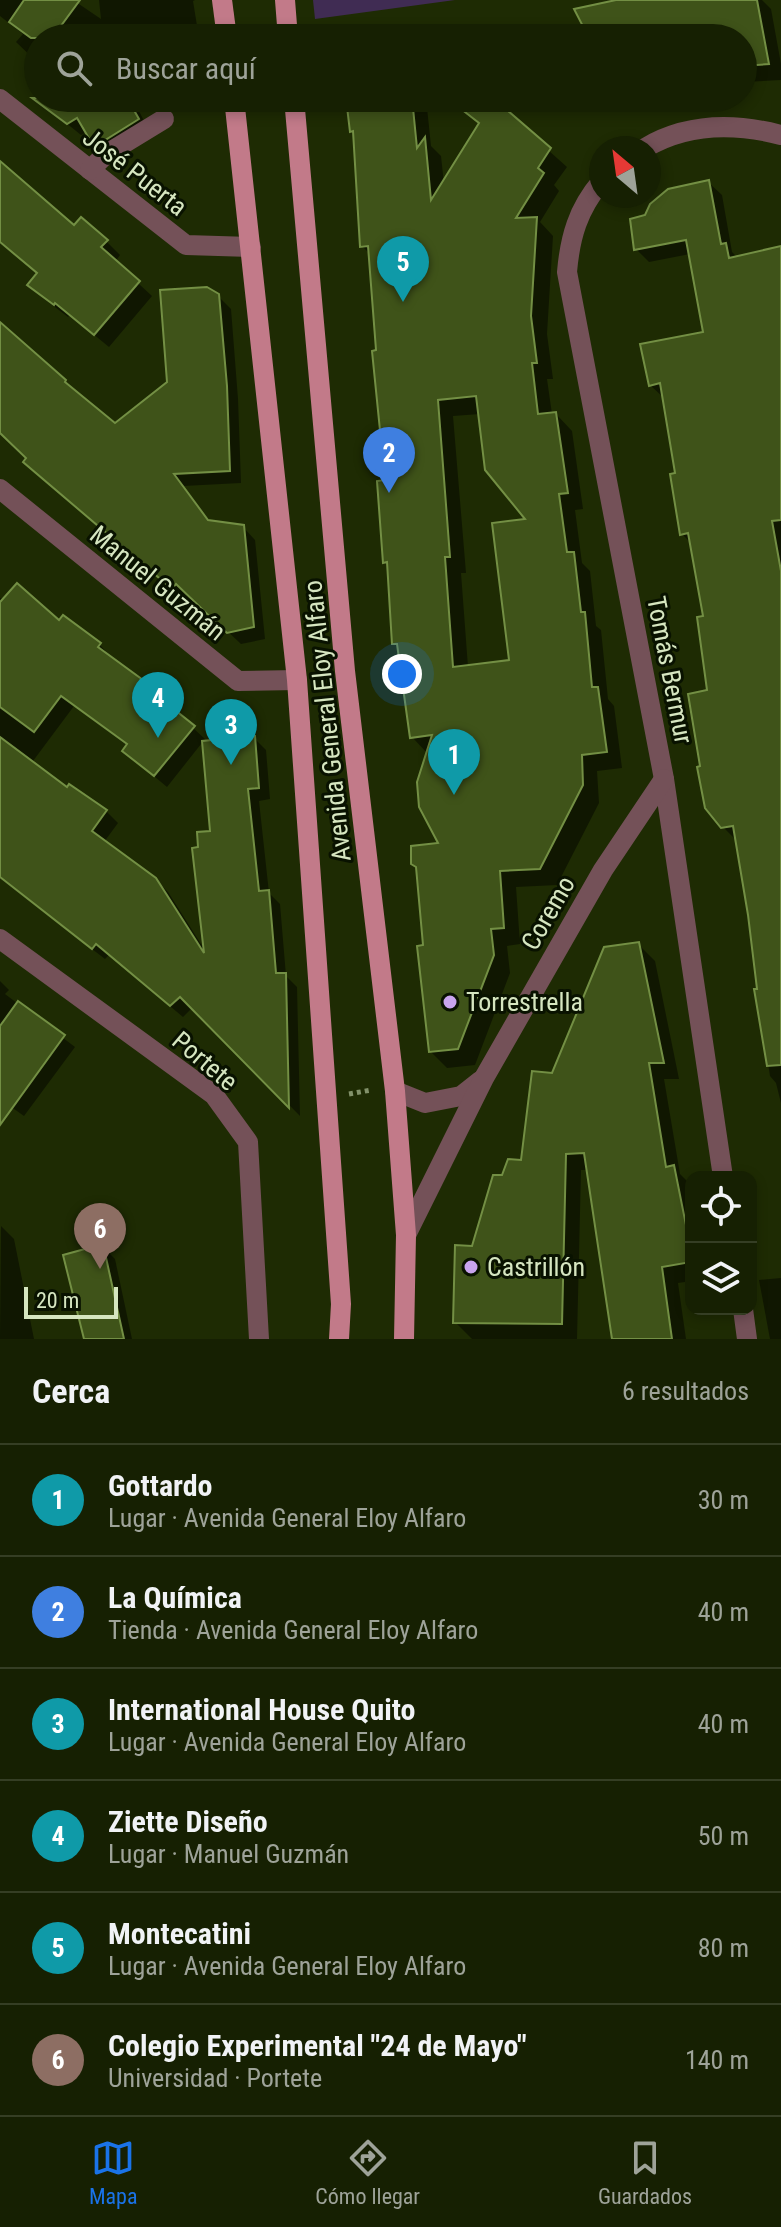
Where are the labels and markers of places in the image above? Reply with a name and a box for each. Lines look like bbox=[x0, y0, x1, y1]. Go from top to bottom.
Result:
pin: 5 bbox=[377, 236, 429, 302]
pin: 2 bbox=[363, 427, 415, 493]
pin: 4 bbox=[132, 672, 184, 738]
pin: 3 bbox=[205, 699, 257, 765]
pin: 1 bbox=[428, 729, 480, 795]
place label: Torrestrella bbox=[466, 987, 583, 1017]
marker: Torrestrella bbox=[441, 993, 459, 1011]
pin: 6 bbox=[74, 1203, 126, 1269]
place label: Castrillón bbox=[487, 1252, 585, 1282]
marker: Castrillón bbox=[462, 1258, 480, 1276]

